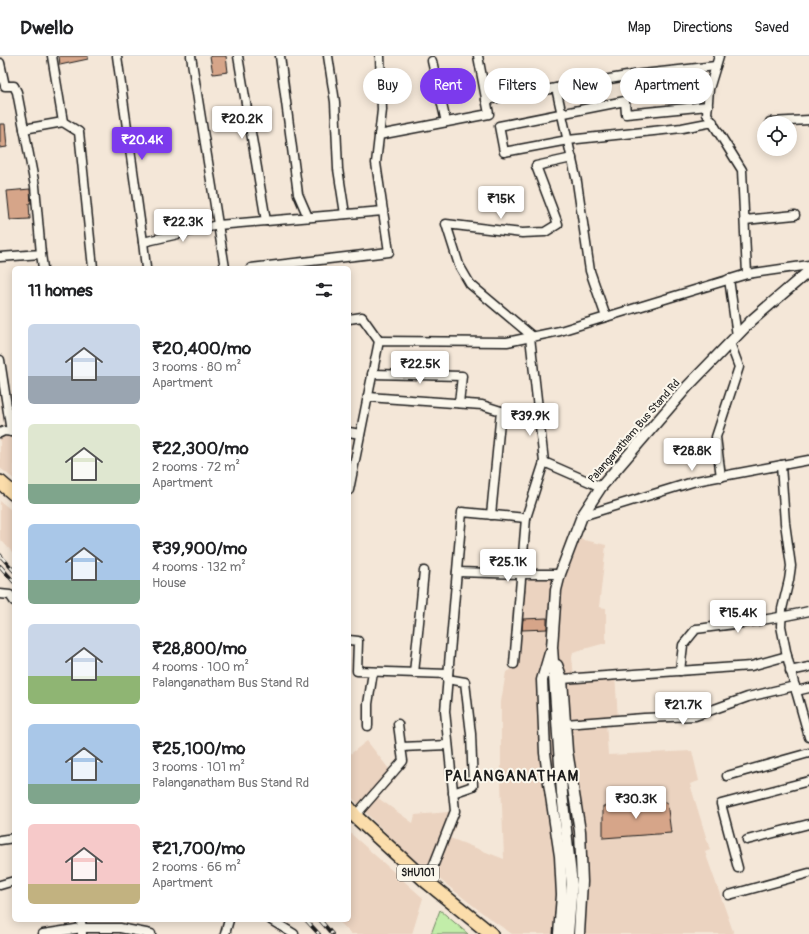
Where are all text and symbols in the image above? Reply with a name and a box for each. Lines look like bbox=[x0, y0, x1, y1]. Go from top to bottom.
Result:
text: Dwello bbox=[20, 16, 73, 40]
text: Map bbox=[628, 19, 651, 36]
text: Directions bbox=[673, 19, 732, 36]
text: Saved bbox=[754, 19, 789, 36]
chip: Buy bbox=[363, 68, 412, 104]
chip: Rent bbox=[420, 68, 476, 104]
chip: Filters bbox=[484, 68, 550, 104]
chip: New bbox=[558, 68, 612, 104]
chip: Apartment bbox=[620, 68, 713, 104]
pin: ₹20.2K bbox=[209, 106, 275, 140]
text: ₹20.2K bbox=[221, 111, 263, 127]
map controls bbox=[757, 116, 797, 156]
button: locate bbox=[757, 116, 797, 156]
pin: ₹20.4K bbox=[109, 127, 175, 161]
text: ₹20.4K bbox=[121, 132, 163, 148]
pin: ₹15K bbox=[477, 186, 525, 220]
text: ₹15K bbox=[487, 191, 515, 207]
pin: ₹22.3K bbox=[150, 209, 216, 243]
text: ₹22.3K bbox=[163, 214, 203, 230]
icon: filters bbox=[313, 279, 335, 301]
text: 11 homes bbox=[28, 280, 93, 301]
text: ₹20,400/mo bbox=[152, 338, 251, 359]
icon: home bbox=[60, 340, 108, 388]
pin: ₹22.5K bbox=[387, 351, 453, 385]
text: ₹22.5K bbox=[400, 356, 440, 372]
text: 3 rooms · 80 m² bbox=[152, 359, 241, 375]
text: Apartment bbox=[152, 375, 213, 391]
street label: Palanganatham Bus Stand Rd bbox=[585, 377, 683, 485]
pin: ₹39.9K bbox=[497, 403, 563, 437]
text: ₹39.9K bbox=[510, 408, 550, 424]
text: ₹22,300/mo bbox=[152, 438, 249, 459]
pin: ₹28.8K bbox=[659, 438, 725, 472]
icon: home bbox=[60, 440, 108, 488]
text: ₹28.8K bbox=[673, 443, 711, 459]
text: 2 rooms · 72 m² bbox=[152, 459, 240, 475]
text: Apartment bbox=[152, 475, 213, 491]
text: ₹39,900/mo bbox=[152, 538, 247, 559]
icon: home bbox=[60, 540, 108, 588]
pin: ₹25.1K bbox=[475, 549, 541, 583]
text: ₹25.1K bbox=[489, 554, 527, 570]
text: 4 rooms · 132 m² bbox=[152, 559, 246, 575]
text: House bbox=[152, 575, 186, 591]
pin: ₹15.4K bbox=[705, 600, 771, 634]
text: ₹15.4K bbox=[719, 605, 757, 621]
text: ₹28,800/mo bbox=[152, 638, 247, 659]
icon: home bbox=[60, 640, 108, 688]
text: 4 rooms · 100 m² bbox=[152, 659, 249, 675]
text: Palanganatham Bus Stand Rd bbox=[152, 675, 309, 691]
pin: ₹21.7K bbox=[650, 692, 716, 726]
text: ₹21.7K bbox=[664, 697, 702, 713]
text: ₹25,100/mo bbox=[152, 738, 245, 759]
icon: home bbox=[60, 740, 108, 788]
text: 3 rooms · 101 m² bbox=[152, 759, 245, 775]
district label: PALANGANATHAM bbox=[445, 767, 579, 786]
text: Palanganatham Bus Stand Rd bbox=[152, 775, 309, 791]
pin: ₹30.3K bbox=[603, 786, 669, 820]
text: ₹30.3K bbox=[615, 791, 657, 807]
text: ₹21,700/mo bbox=[152, 838, 245, 859]
icon: home bbox=[60, 840, 108, 888]
text: 2 rooms · 66 m² bbox=[152, 859, 241, 875]
road number: SHU101 bbox=[397, 865, 439, 881]
text: Apartment bbox=[152, 875, 213, 891]

